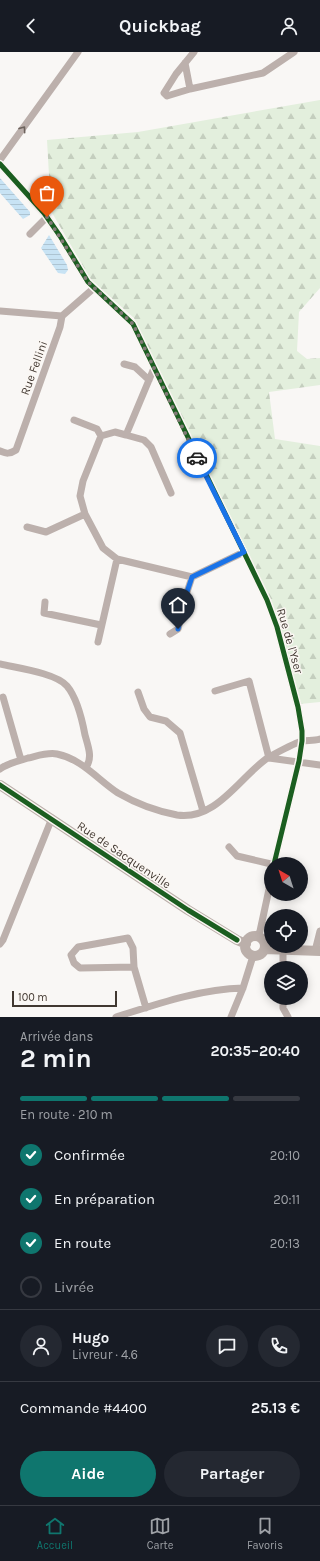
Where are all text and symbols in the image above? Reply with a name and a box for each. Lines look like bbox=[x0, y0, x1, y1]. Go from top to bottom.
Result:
icon: back bbox=[20, 15, 42, 37]
text: Quickbag bbox=[119, 15, 201, 37]
icon: person bbox=[278, 15, 300, 37]
one-way arrow bbox=[18, 126, 25, 133]
pin bbox=[30, 176, 64, 217]
icon: bag bbox=[36, 182, 58, 204]
street label: Rue Fellini bbox=[18, 339, 50, 397]
courier bbox=[177, 438, 217, 478]
icon: car bbox=[186, 447, 208, 469]
pin bbox=[161, 588, 195, 629]
icon: home bbox=[167, 594, 189, 616]
street label: Rue de l'Yser bbox=[274, 607, 306, 676]
street label: Rue de Sacquenville bbox=[74, 818, 174, 892]
north arrow bbox=[264, 857, 308, 901]
map controls bbox=[264, 857, 308, 1005]
button: locate bbox=[264, 909, 308, 953]
button: layers bbox=[264, 961, 308, 1005]
scale bar bbox=[12, 989, 117, 1008]
text: 100 m bbox=[18, 991, 48, 1004]
text: Arrivée dans bbox=[20, 1029, 93, 1044]
text: 20:35–20:40 bbox=[210, 1042, 300, 1060]
text: 2 min bbox=[20, 1043, 92, 1074]
text: En route · 210 m bbox=[20, 1107, 113, 1122]
icon: check bbox=[20, 1144, 42, 1166]
text: Confirmée bbox=[54, 1146, 125, 1164]
text: 20:10 bbox=[270, 1148, 300, 1163]
icon: check bbox=[20, 1188, 42, 1210]
text: En préparation bbox=[54, 1190, 155, 1208]
text: 20:11 bbox=[273, 1192, 300, 1207]
icon: check bbox=[20, 1232, 42, 1254]
text: En route bbox=[54, 1234, 111, 1252]
text: 20:13 bbox=[270, 1236, 300, 1251]
text: Livrée bbox=[54, 1278, 94, 1296]
button: person bbox=[20, 1325, 62, 1367]
button: chat bbox=[206, 1325, 248, 1367]
button: phone bbox=[258, 1325, 300, 1367]
text: Hugo bbox=[72, 1329, 109, 1347]
text: Livreur · 4.6 bbox=[72, 1347, 138, 1362]
text: Commande #4400 bbox=[20, 1399, 147, 1417]
text: 25.13 € bbox=[251, 1399, 300, 1417]
button: Aide bbox=[20, 1451, 156, 1497]
button: Partager bbox=[164, 1451, 300, 1497]
tab: Accueil bbox=[37, 1515, 73, 1552]
tab: Carte bbox=[147, 1515, 173, 1552]
tab: Favoris bbox=[247, 1515, 283, 1552]

